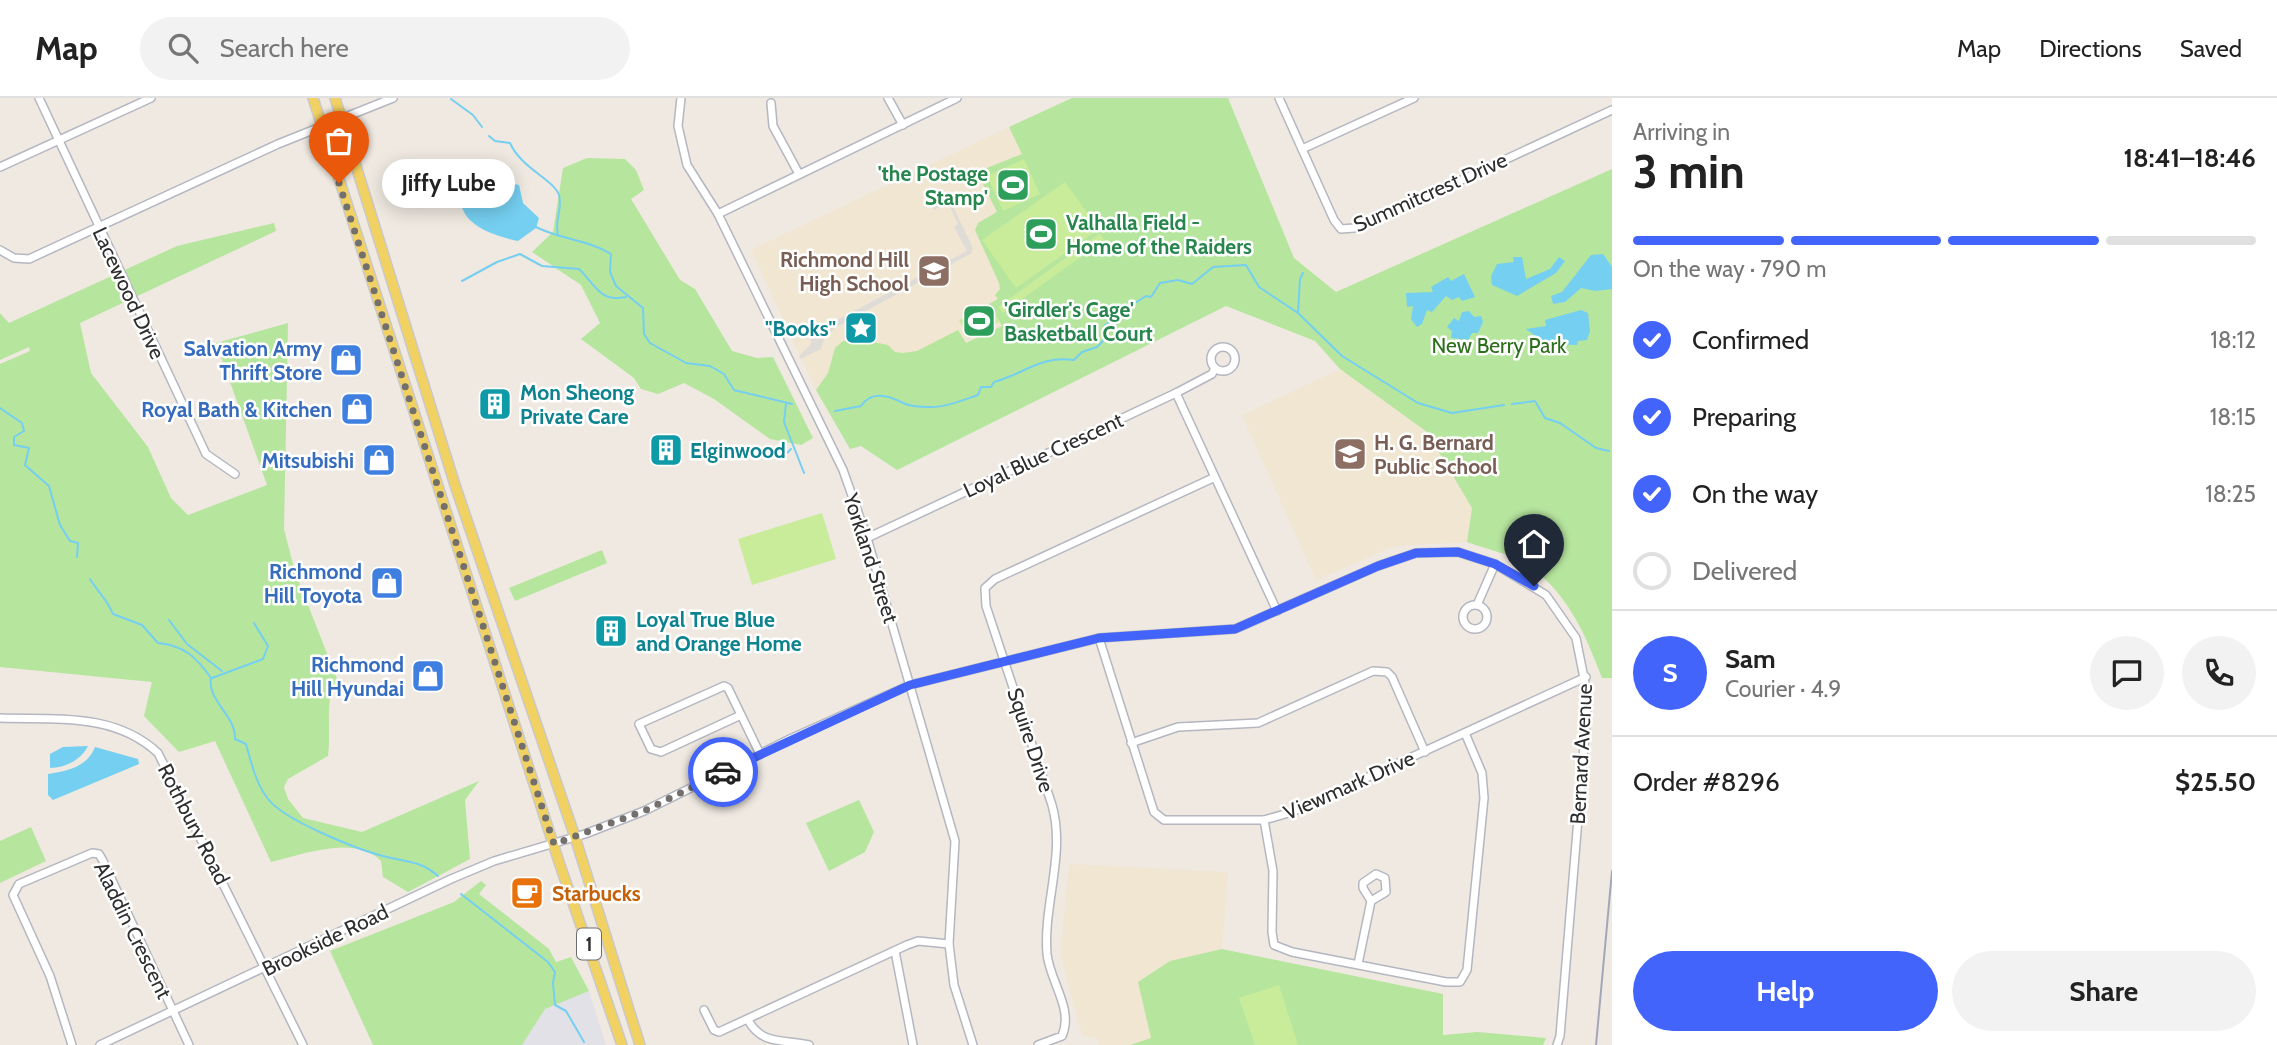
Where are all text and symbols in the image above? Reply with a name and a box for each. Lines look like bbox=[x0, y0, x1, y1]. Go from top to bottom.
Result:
search box bbox=[140, 17, 630, 80]
text: Map bbox=[35, 28, 98, 68]
icon: search bbox=[164, 29, 202, 67]
text: Search here bbox=[220, 32, 349, 64]
text: Map bbox=[1957, 34, 2001, 63]
text: Directions bbox=[2039, 34, 2142, 63]
text: Saved bbox=[2180, 34, 2242, 63]
pin bbox=[309, 111, 369, 183]
text: Arriving in bbox=[1633, 118, 1730, 146]
icon: bag bbox=[320, 122, 358, 160]
text: 18:41–18:46 bbox=[2124, 142, 2256, 174]
text: 3 min bbox=[1633, 144, 1745, 200]
street label: Summitcrest Drive bbox=[1349, 147, 1511, 237]
callout: Jiffy Lube bbox=[381, 158, 514, 208]
place label: 'the Postage Stamp' bbox=[878, 161, 988, 210]
sports icon: 'the Postage Stamp' bbox=[994, 166, 1032, 204]
text: Jiffy Lube bbox=[402, 169, 495, 197]
place label: Valhalla Field - Home of the Raiders bbox=[1066, 210, 1252, 259]
sports icon: Valhalla Field - Home of the Raiders bbox=[1022, 215, 1060, 253]
street label: Lacewood Drive bbox=[88, 223, 171, 363]
place label: Richmond Hill High School bbox=[780, 247, 909, 296]
school or university icon: Richmond Hill High School bbox=[915, 252, 953, 290]
text: On the way · 790 m bbox=[1633, 255, 1826, 283]
place label: 'Girdler's Cage' Basketball Court bbox=[1004, 297, 1153, 346]
sports icon: 'Girdler's Cage' Basketball Court bbox=[960, 302, 998, 340]
place icon: "Books" bbox=[842, 309, 880, 347]
place label: "Books" bbox=[765, 316, 836, 341]
icon: check bbox=[1633, 321, 1671, 359]
text: Confirmed bbox=[1692, 324, 1809, 356]
text: 18:12 bbox=[2210, 326, 2256, 354]
park label: New Berry Park bbox=[1432, 333, 1567, 358]
place label: Salvation Army Thrift Store bbox=[184, 336, 323, 385]
shop icon: Salvation Army Thrift Store bbox=[327, 341, 365, 379]
place label: Mon Sheong Private Care bbox=[520, 380, 635, 429]
building icon: Mon Sheong Private Care bbox=[476, 385, 514, 423]
shop icon: Royal Bath & Kitchen bbox=[338, 390, 376, 428]
place label: Royal Bath & Kitchen bbox=[141, 397, 332, 422]
icon: check bbox=[1633, 398, 1671, 436]
text: Preparing bbox=[1692, 401, 1796, 433]
text: 18:15 bbox=[2210, 403, 2256, 431]
street label: Loyal Blue Crescent bbox=[959, 407, 1127, 503]
place label: H. G. Bernard Public School bbox=[1374, 430, 1498, 479]
building icon: Elginwood bbox=[647, 431, 685, 469]
school or university icon: H. G. Bernard Public School bbox=[1331, 435, 1369, 473]
place label: Elginwood bbox=[690, 438, 786, 463]
shop icon: Mitsubishi bbox=[360, 441, 398, 479]
place label: Mitsubishi bbox=[261, 448, 354, 473]
icon: check bbox=[1633, 475, 1671, 513]
text: On the way bbox=[1692, 478, 1818, 510]
text: 18:25 bbox=[2205, 480, 2256, 508]
street label: Yorkland Street bbox=[838, 489, 904, 626]
pin bbox=[1504, 514, 1564, 586]
icon: home bbox=[1515, 525, 1553, 563]
text: Delivered bbox=[1692, 555, 1797, 587]
place label: Richmond Hill Toyota bbox=[264, 559, 363, 608]
shop icon: Richmond Hill Toyota bbox=[368, 564, 406, 602]
place label: Loyal True Blue and Orange Home bbox=[636, 607, 802, 656]
building icon: Loyal True Blue and Orange Home bbox=[592, 612, 630, 650]
button: chat bbox=[2090, 636, 2164, 710]
button: phone bbox=[2182, 636, 2256, 710]
text: Sam bbox=[1725, 643, 1776, 675]
place label: Richmond Hill Hyundai bbox=[291, 652, 404, 701]
shop icon: Richmond Hill Hyundai bbox=[409, 657, 447, 695]
text: S bbox=[1662, 657, 1678, 689]
text: Courier · 4.9 bbox=[1725, 675, 1841, 703]
street label: Bernard Avenue bbox=[1565, 683, 1597, 825]
street label: Squire Drive bbox=[1002, 685, 1060, 796]
courier bbox=[688, 737, 758, 807]
street label: Viewmark Drive bbox=[1280, 745, 1418, 825]
icon: car bbox=[704, 753, 742, 791]
street label: Rothbury Road bbox=[153, 759, 235, 889]
text: Order #8296 bbox=[1633, 766, 1780, 798]
text: $25.50 bbox=[2175, 766, 2256, 798]
street label: Aladdin Crescent bbox=[89, 857, 177, 1003]
cafe icon: Starbucks bbox=[508, 874, 546, 912]
place label: Starbucks bbox=[552, 881, 641, 906]
street label: Brookside Road bbox=[258, 899, 392, 981]
road number: 1 bbox=[577, 929, 601, 960]
button: Help bbox=[1633, 951, 1938, 1031]
button: Share bbox=[1952, 951, 2256, 1031]

